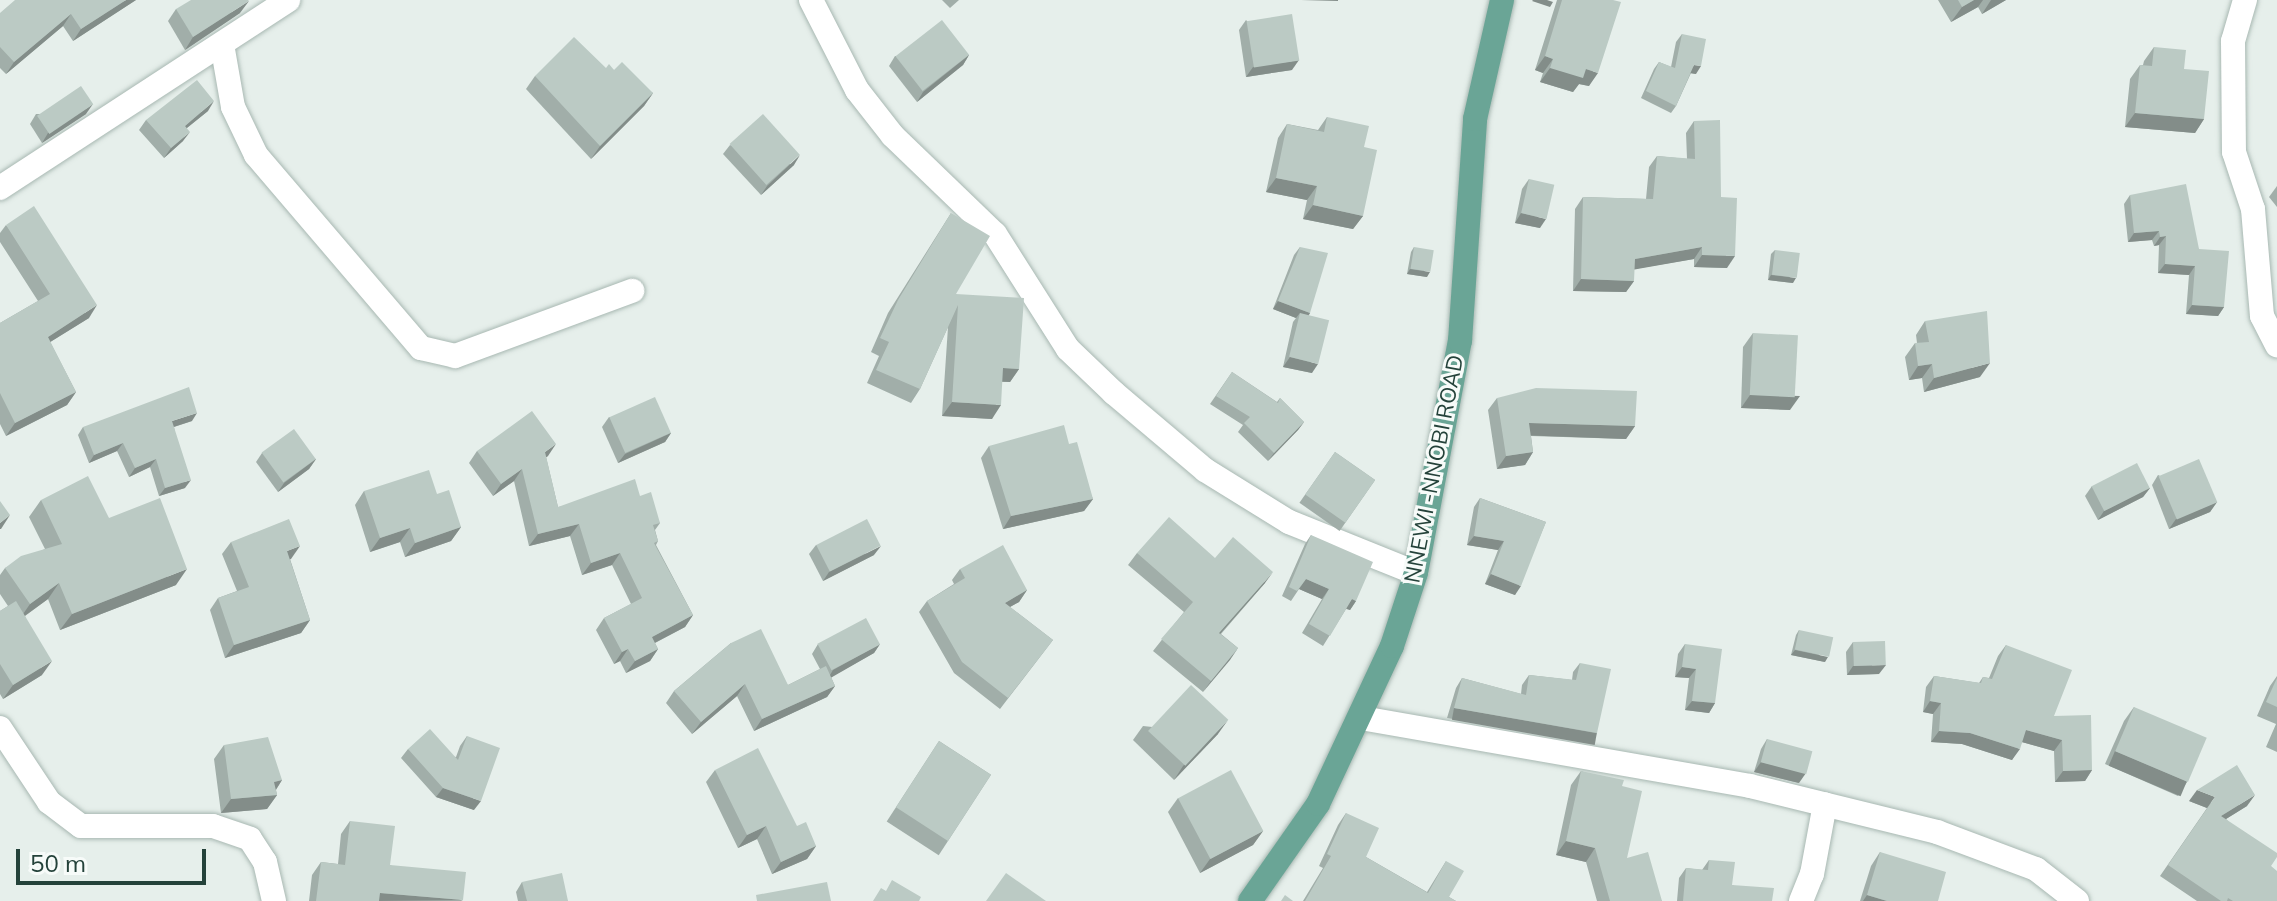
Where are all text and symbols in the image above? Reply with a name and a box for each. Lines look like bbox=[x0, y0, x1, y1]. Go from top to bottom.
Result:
street label: NNEWI -NNOBI ROAD bbox=[1399, 353, 1469, 585]
scale bar bbox=[20, 833, 210, 883]
text: 50 m bbox=[30, 848, 86, 878]

